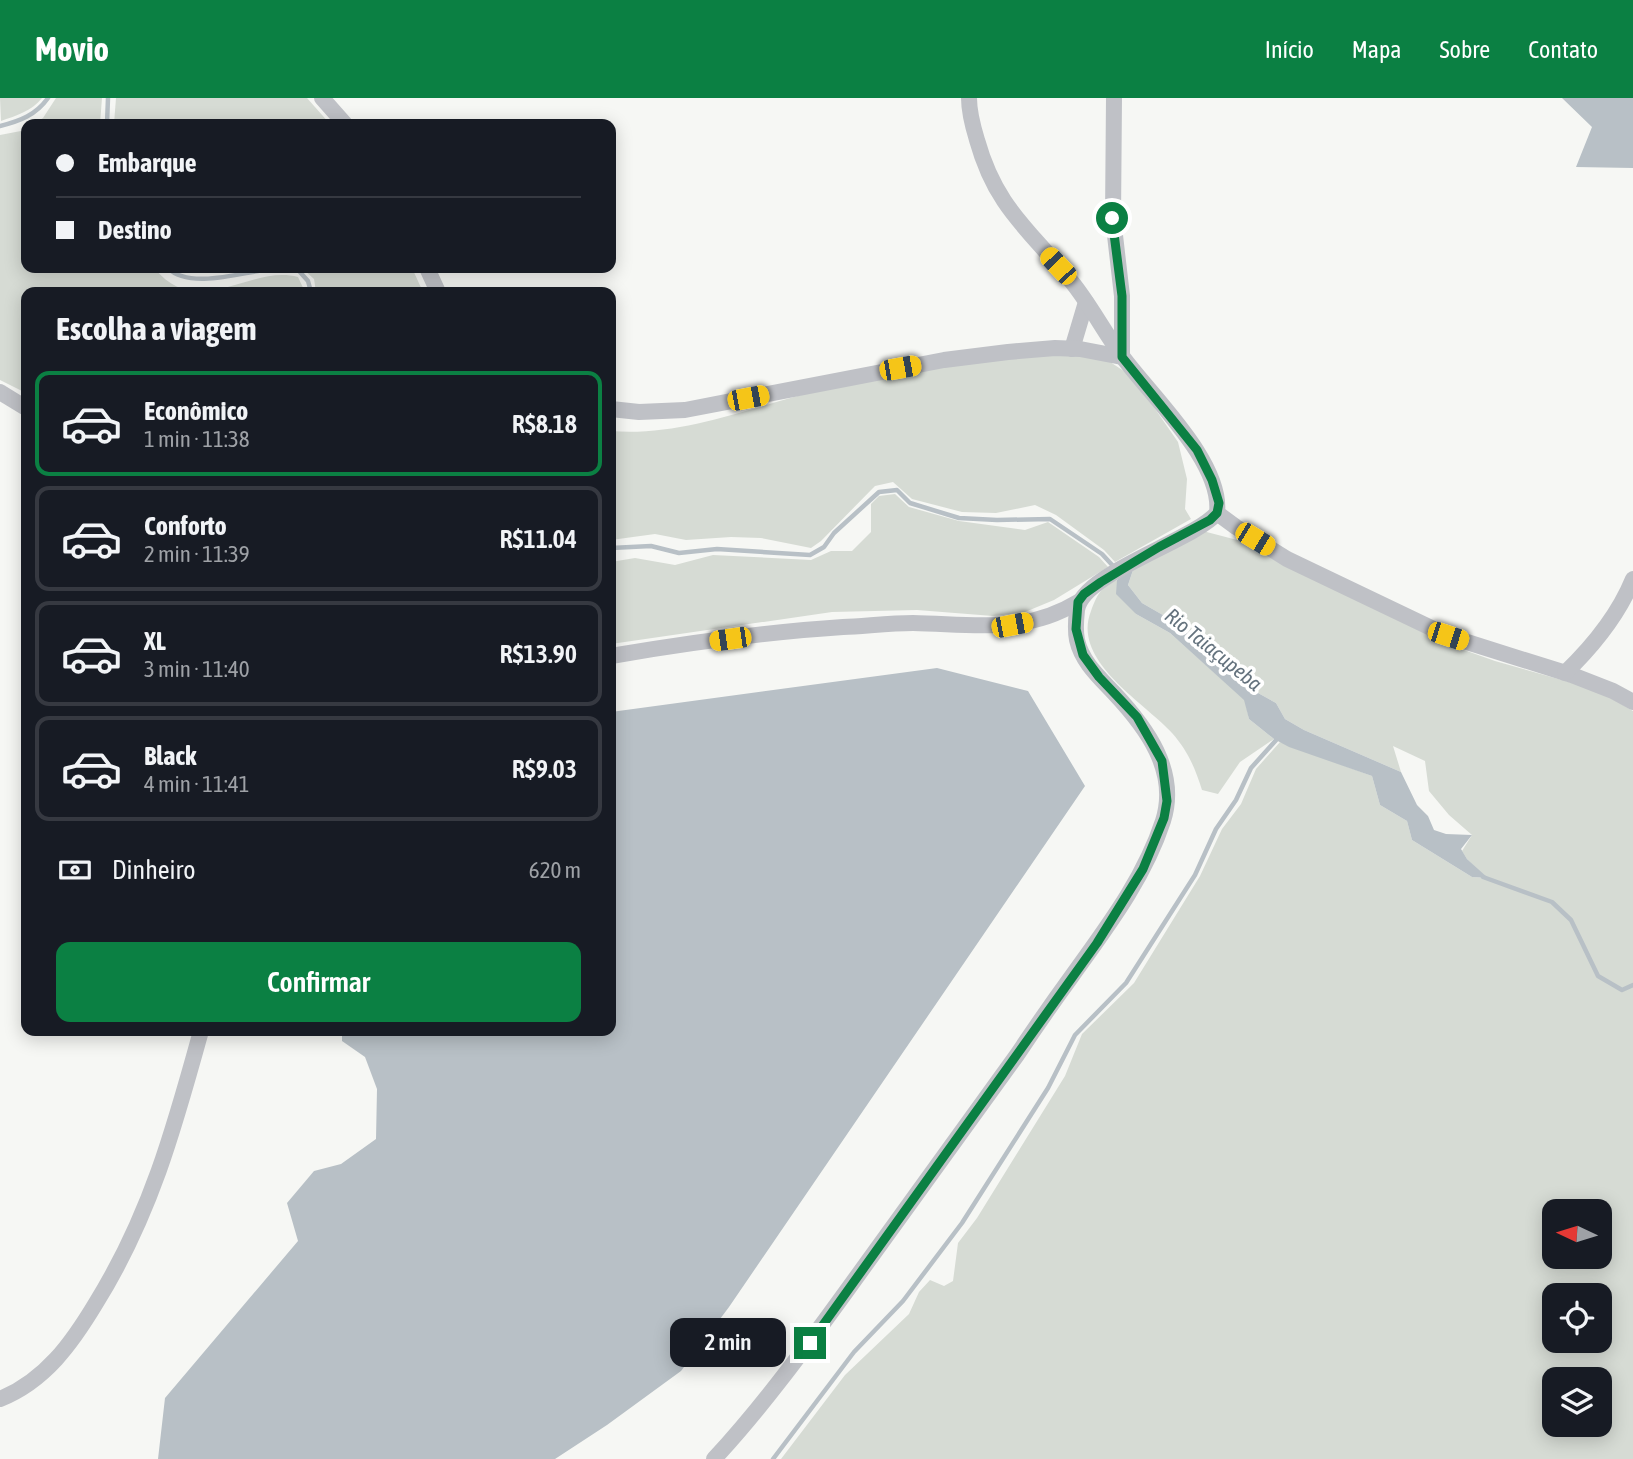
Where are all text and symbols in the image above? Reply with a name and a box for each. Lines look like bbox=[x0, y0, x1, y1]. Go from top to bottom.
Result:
text: Movio bbox=[35, 30, 109, 68]
text: Início bbox=[1265, 36, 1314, 63]
text: Mapa bbox=[1352, 36, 1402, 63]
text: Sobre bbox=[1440, 36, 1490, 63]
text: Contato bbox=[1528, 36, 1598, 63]
text: Embarque bbox=[98, 148, 197, 178]
route start bbox=[1096, 202, 1128, 234]
text: Destino bbox=[98, 215, 172, 245]
car bbox=[1036, 243, 1081, 289]
text: Escolha a viagem bbox=[56, 310, 256, 347]
car bbox=[878, 354, 923, 382]
car bbox=[726, 384, 771, 412]
icon: car bbox=[60, 392, 123, 455]
text: Econômico bbox=[144, 396, 248, 426]
text: R$8.18 bbox=[512, 409, 577, 439]
text: 1 min · 11:38 bbox=[144, 426, 250, 452]
icon: car bbox=[60, 507, 123, 570]
text: Conforto bbox=[144, 511, 227, 541]
car bbox=[1232, 519, 1279, 559]
text: R$11.04 bbox=[500, 524, 577, 554]
text: 2 min · 11:39 bbox=[144, 541, 250, 567]
water label: Rio Taiaçupeba bbox=[1161, 603, 1267, 695]
car bbox=[990, 611, 1035, 639]
car bbox=[1425, 620, 1472, 652]
icon: car bbox=[60, 622, 123, 685]
text: XL bbox=[144, 626, 166, 656]
car bbox=[708, 626, 753, 652]
text: R$13.90 bbox=[500, 639, 577, 669]
text: 3 min · 11:40 bbox=[144, 656, 250, 682]
icon: car bbox=[60, 737, 123, 800]
text: Black bbox=[144, 741, 196, 771]
text: R$9.03 bbox=[512, 754, 577, 784]
text: 4 min · 11:41 bbox=[144, 771, 250, 797]
icon: cash bbox=[56, 851, 94, 889]
text: Dinheiro bbox=[112, 855, 195, 885]
text: 620 m bbox=[529, 857, 581, 883]
button: Confirmar bbox=[56, 942, 581, 1022]
north arrow bbox=[1542, 1199, 1612, 1269]
map controls bbox=[1542, 1199, 1612, 1437]
button: locate bbox=[1542, 1283, 1612, 1353]
callout: 2 min bbox=[670, 1318, 786, 1368]
route end bbox=[794, 1327, 826, 1359]
text: 2 min bbox=[705, 1329, 751, 1355]
button: layers bbox=[1542, 1367, 1612, 1437]

